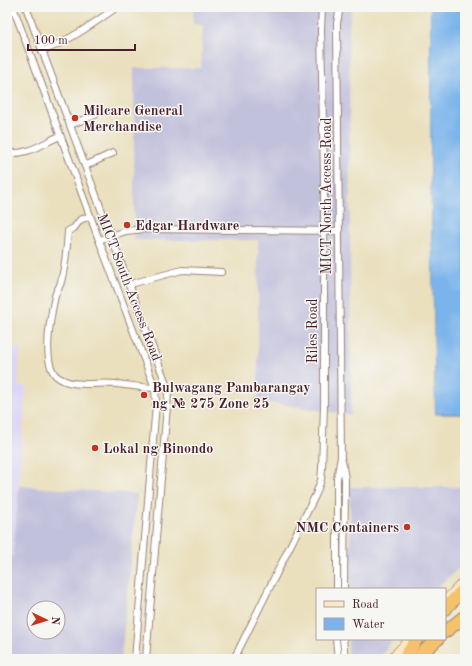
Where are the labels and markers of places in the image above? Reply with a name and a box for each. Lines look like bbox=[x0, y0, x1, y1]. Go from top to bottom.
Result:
place label: Milcare General Merchandise bbox=[83, 104, 183, 134]
marker: Milcare General Merchandise bbox=[70, 113, 80, 123]
place label: Edgar Hardware bbox=[135, 219, 239, 233]
marker: Edgar Hardware bbox=[122, 220, 132, 230]
place label: Bulwagang Pambarangay ng № 275 Zone 25 bbox=[152, 381, 310, 411]
marker: Bulwagang Pambarangay ng № 275 Zone 25 bbox=[139, 390, 149, 400]
place label: Lokal ng Binondo bbox=[103, 442, 213, 456]
marker: Lokal ng Binondo bbox=[90, 443, 100, 453]
place label: NMC Containers bbox=[296, 521, 399, 535]
marker: NMC Containers bbox=[402, 522, 412, 532]

